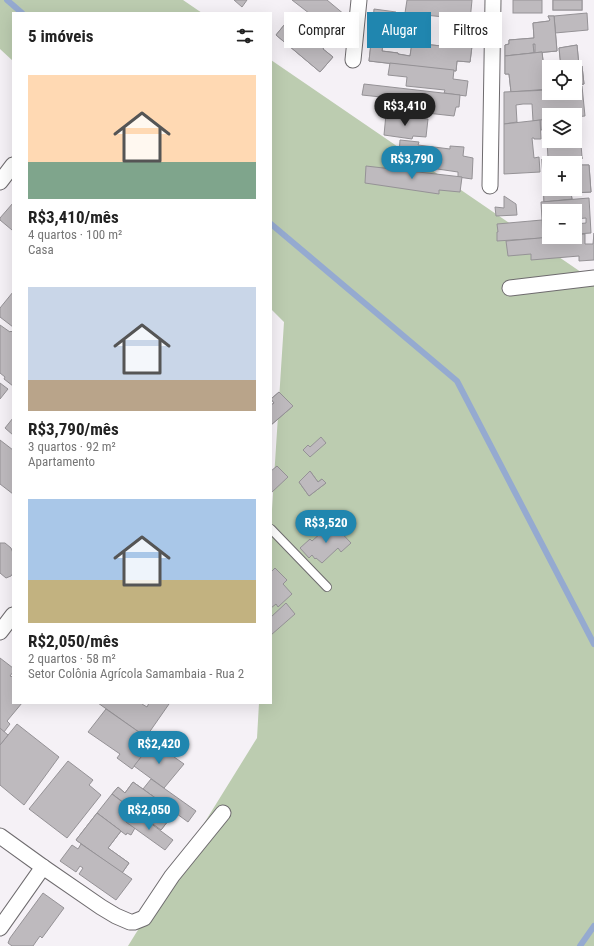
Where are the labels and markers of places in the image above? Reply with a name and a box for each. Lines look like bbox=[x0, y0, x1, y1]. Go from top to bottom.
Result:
pin: R$3,410 bbox=[368, 93, 442, 127]
pin: R$3,790 bbox=[375, 146, 449, 180]
pin: R$3,520 bbox=[289, 510, 363, 544]
pin: R$2,420 bbox=[122, 731, 196, 765]
pin: R$2,050 bbox=[112, 797, 186, 831]

